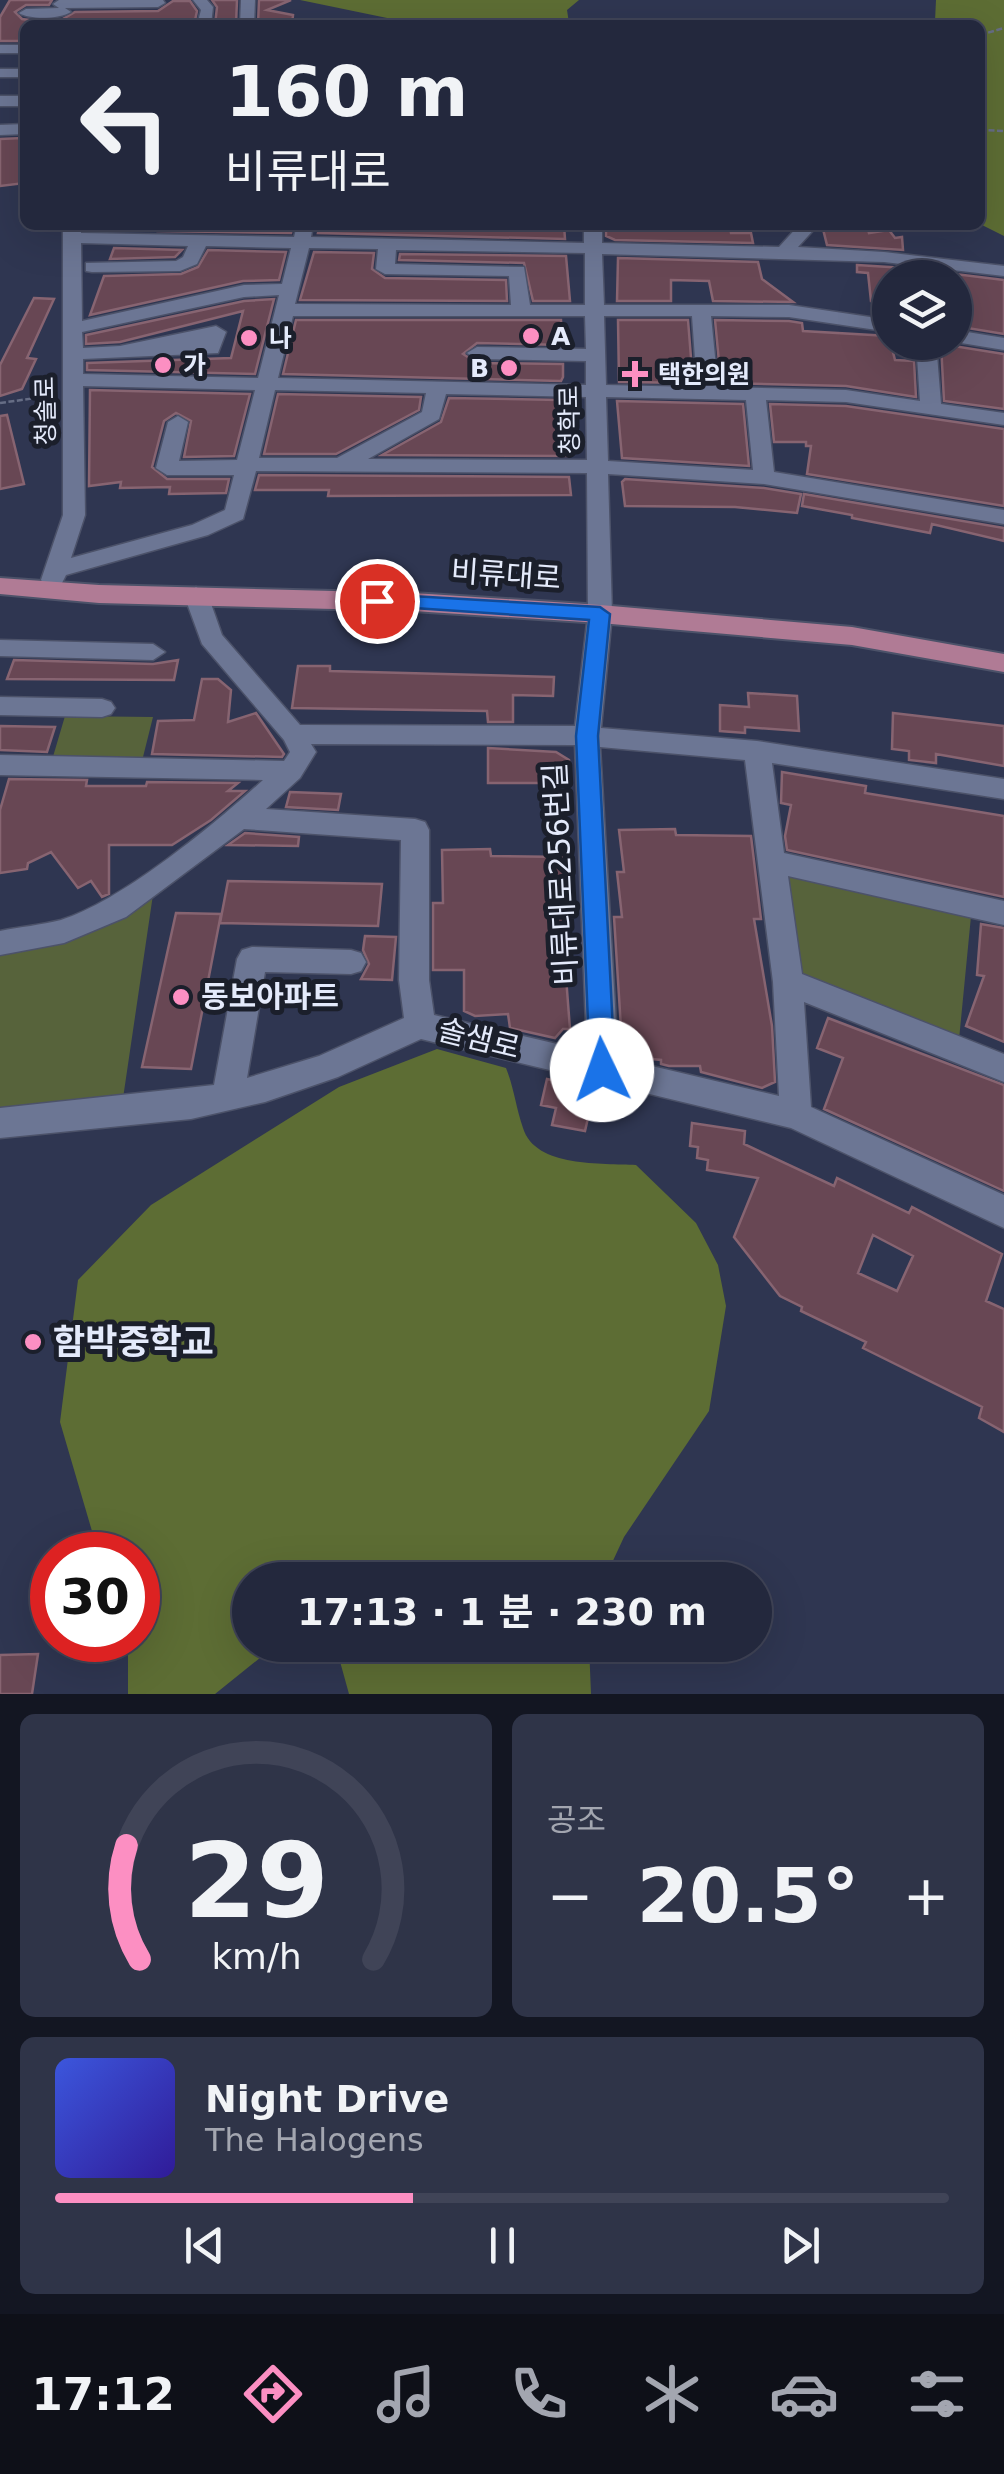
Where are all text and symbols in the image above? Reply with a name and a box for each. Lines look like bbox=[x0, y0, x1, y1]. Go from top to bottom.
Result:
text: 160 m bbox=[225, 51, 468, 133]
icon: left bbox=[60, 60, 190, 190]
text: 비류대로 bbox=[225, 145, 391, 198]
map controls bbox=[872, 260, 972, 360]
button: layers bbox=[872, 260, 972, 360]
place label: A bbox=[551, 322, 571, 351]
place label: 나 bbox=[269, 324, 292, 353]
marker: A bbox=[520, 325, 542, 347]
marker: 나 bbox=[238, 327, 260, 349]
place label: 가 bbox=[183, 351, 206, 380]
marker: 가 bbox=[152, 354, 174, 376]
place label: B bbox=[470, 354, 489, 383]
marker: B bbox=[498, 357, 520, 379]
place label: 택한의원 bbox=[658, 360, 750, 389]
marker: 택한의원 bbox=[622, 361, 648, 387]
street label: 청솔로 bbox=[30, 376, 61, 446]
street label: 청학로 bbox=[554, 385, 585, 455]
street label: 비류대로 bbox=[450, 553, 562, 596]
pin bbox=[335, 559, 420, 644]
icon: arrive bbox=[350, 574, 405, 629]
street label: 비류대로256번길 bbox=[537, 762, 584, 986]
place label: 동보아파트 bbox=[201, 979, 339, 1014]
marker: 동보아파트 bbox=[170, 986, 192, 1008]
street label: 솔샘로 bbox=[435, 1012, 524, 1066]
position arrow bbox=[550, 1018, 654, 1122]
place label: 함박중학교 bbox=[53, 1322, 214, 1362]
marker: 함박중학교 bbox=[22, 1331, 44, 1353]
speed limit sign: 30 bbox=[30, 1532, 160, 1662]
text: 17:13 · 1 분 · 230 m bbox=[297, 1590, 707, 1634]
text: 공조 bbox=[547, 1801, 606, 1839]
text: 29 bbox=[184, 1820, 328, 1942]
text: 20.5° bbox=[637, 1852, 859, 1940]
text: − bbox=[547, 1864, 593, 1928]
text: + bbox=[903, 1864, 949, 1928]
text: km/h bbox=[211, 1936, 301, 1977]
text: Night Drive bbox=[205, 2077, 449, 2121]
text: The Halogens bbox=[205, 2121, 424, 2159]
icon: previous bbox=[177, 2218, 232, 2273]
icon: pause bbox=[475, 2218, 530, 2273]
icon: next bbox=[773, 2218, 828, 2273]
icon: directions bbox=[238, 2359, 308, 2429]
icon: music bbox=[371, 2359, 441, 2429]
icon: phone bbox=[504, 2359, 574, 2429]
icon: climate bbox=[637, 2359, 707, 2429]
icon: car bbox=[769, 2359, 839, 2429]
icon: filters bbox=[902, 2359, 972, 2429]
text: 17:12 bbox=[31, 2368, 175, 2421]

